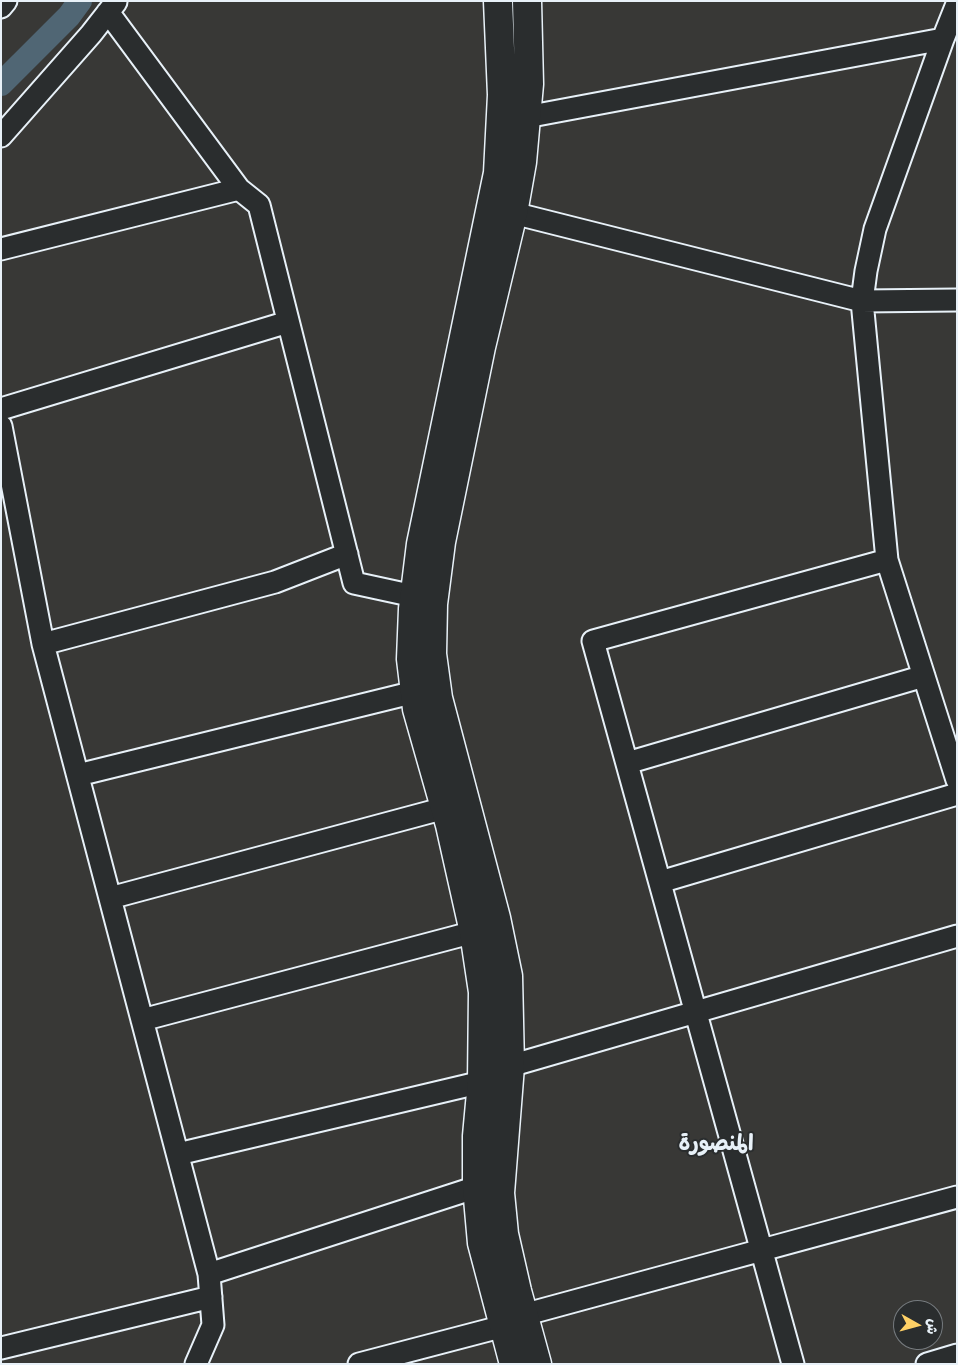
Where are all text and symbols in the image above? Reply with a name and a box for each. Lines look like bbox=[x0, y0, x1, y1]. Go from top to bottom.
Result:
district label: المنصورة bbox=[678, 1131, 754, 1157]
north arrow bbox=[893, 1300, 943, 1350]
text: ش bbox=[923, 1318, 942, 1335]

